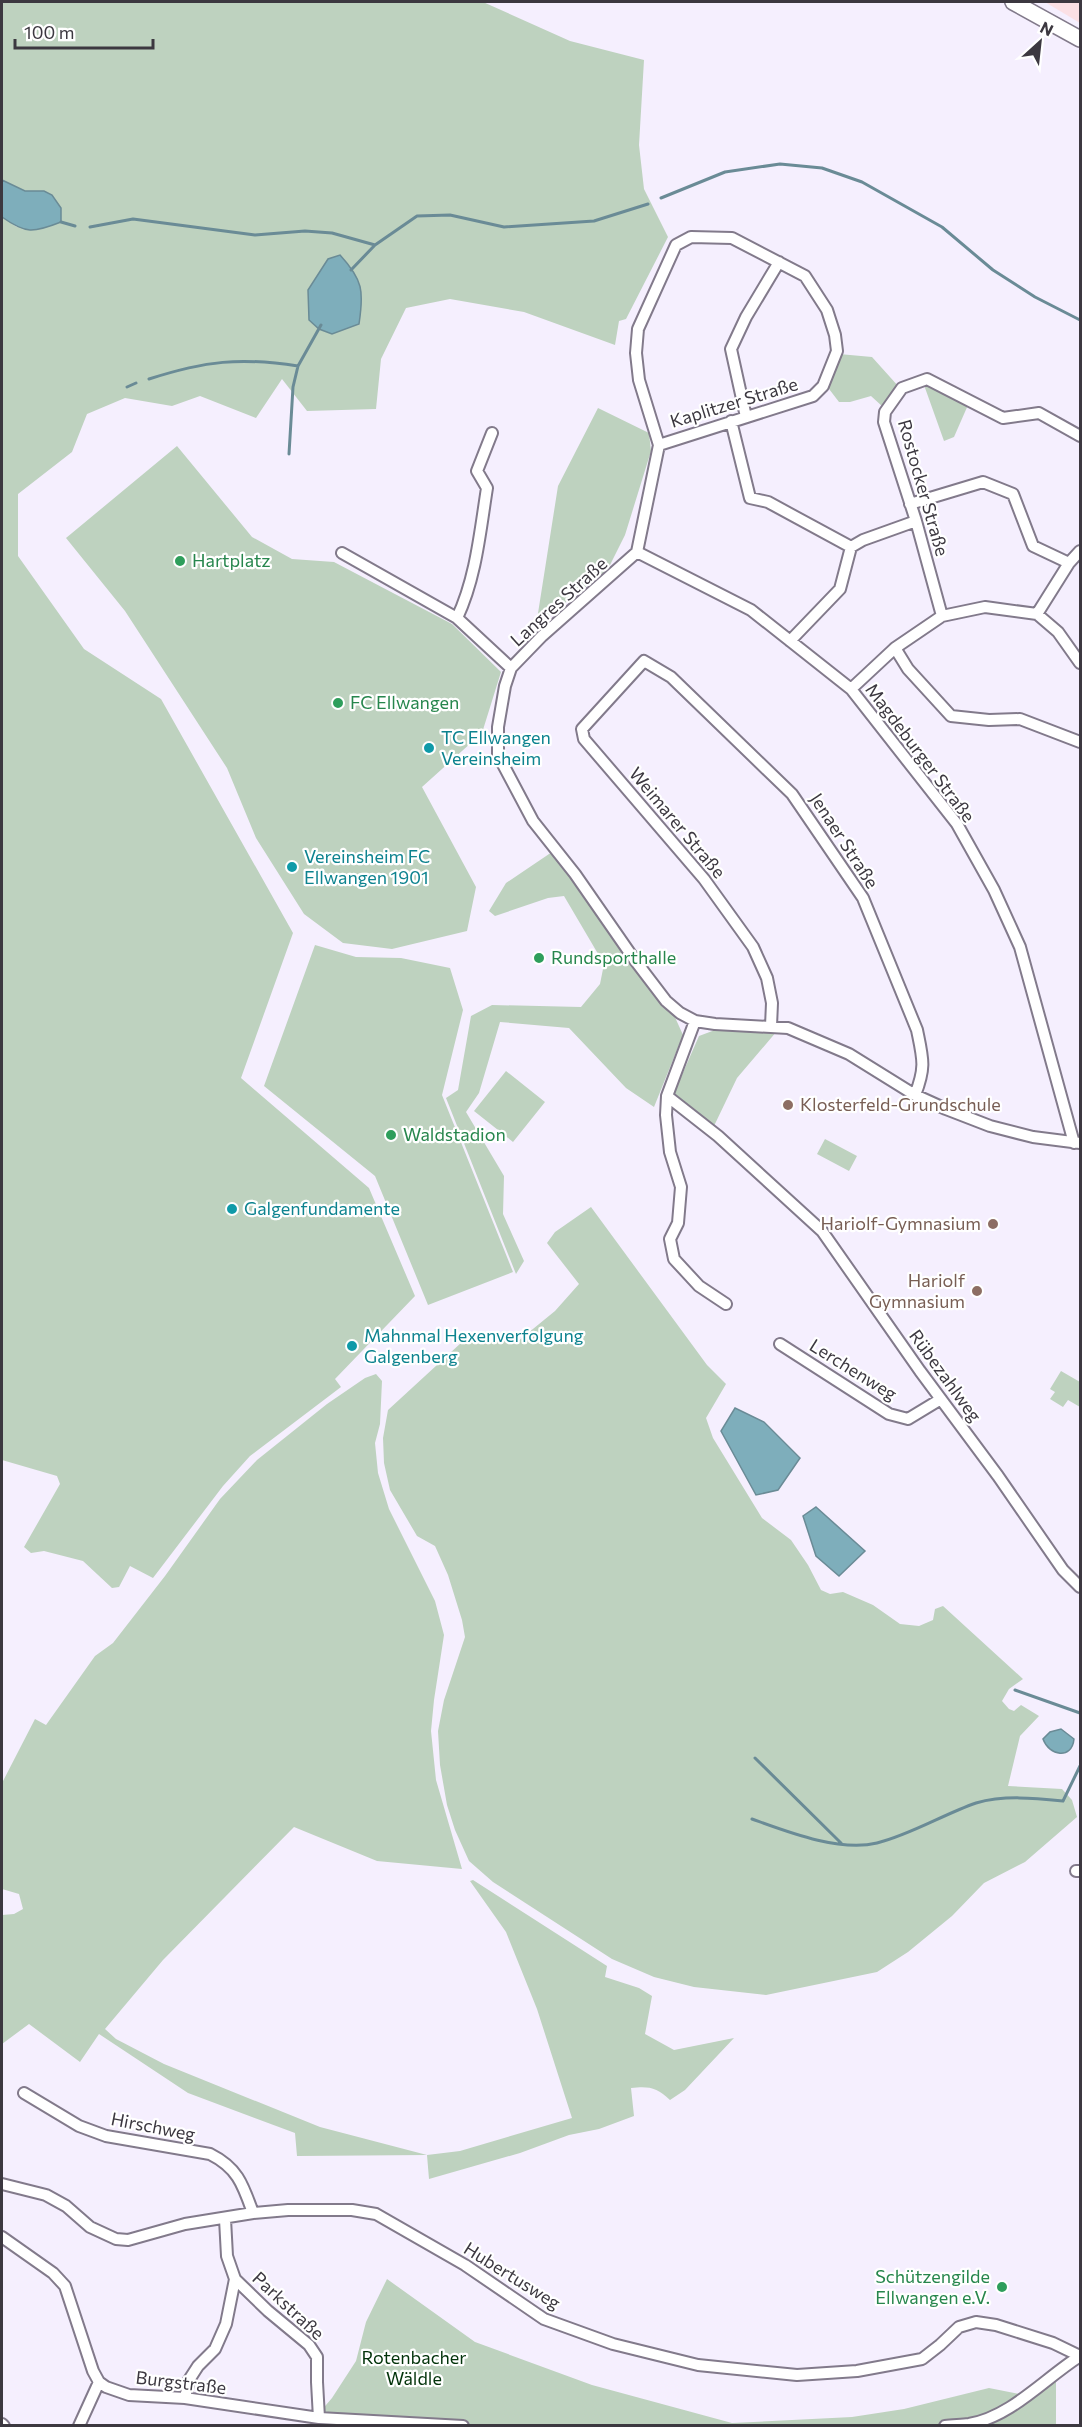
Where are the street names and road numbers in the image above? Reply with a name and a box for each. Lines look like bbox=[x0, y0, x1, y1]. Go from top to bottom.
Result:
street label: Kaplitzer Straße bbox=[667, 372, 800, 432]
street label: Rostocker Straße bbox=[894, 417, 954, 559]
street label: Langres Straße bbox=[505, 552, 611, 650]
street label: Magdeburger Straße bbox=[861, 679, 980, 826]
street label: Weimarer Straße bbox=[625, 762, 731, 882]
street label: Jenaer Straße bbox=[806, 789, 884, 892]
street label: Rübezahlweg bbox=[905, 1325, 987, 1426]
street label: Lerchenweg bbox=[806, 1334, 901, 1405]
street label: Hirschweg bbox=[109, 2107, 198, 2145]
street label: Hubertusweg bbox=[460, 2237, 565, 2314]
street label: Parkstraße bbox=[248, 2267, 329, 2344]
street label: Burgstraße bbox=[135, 2366, 228, 2398]

